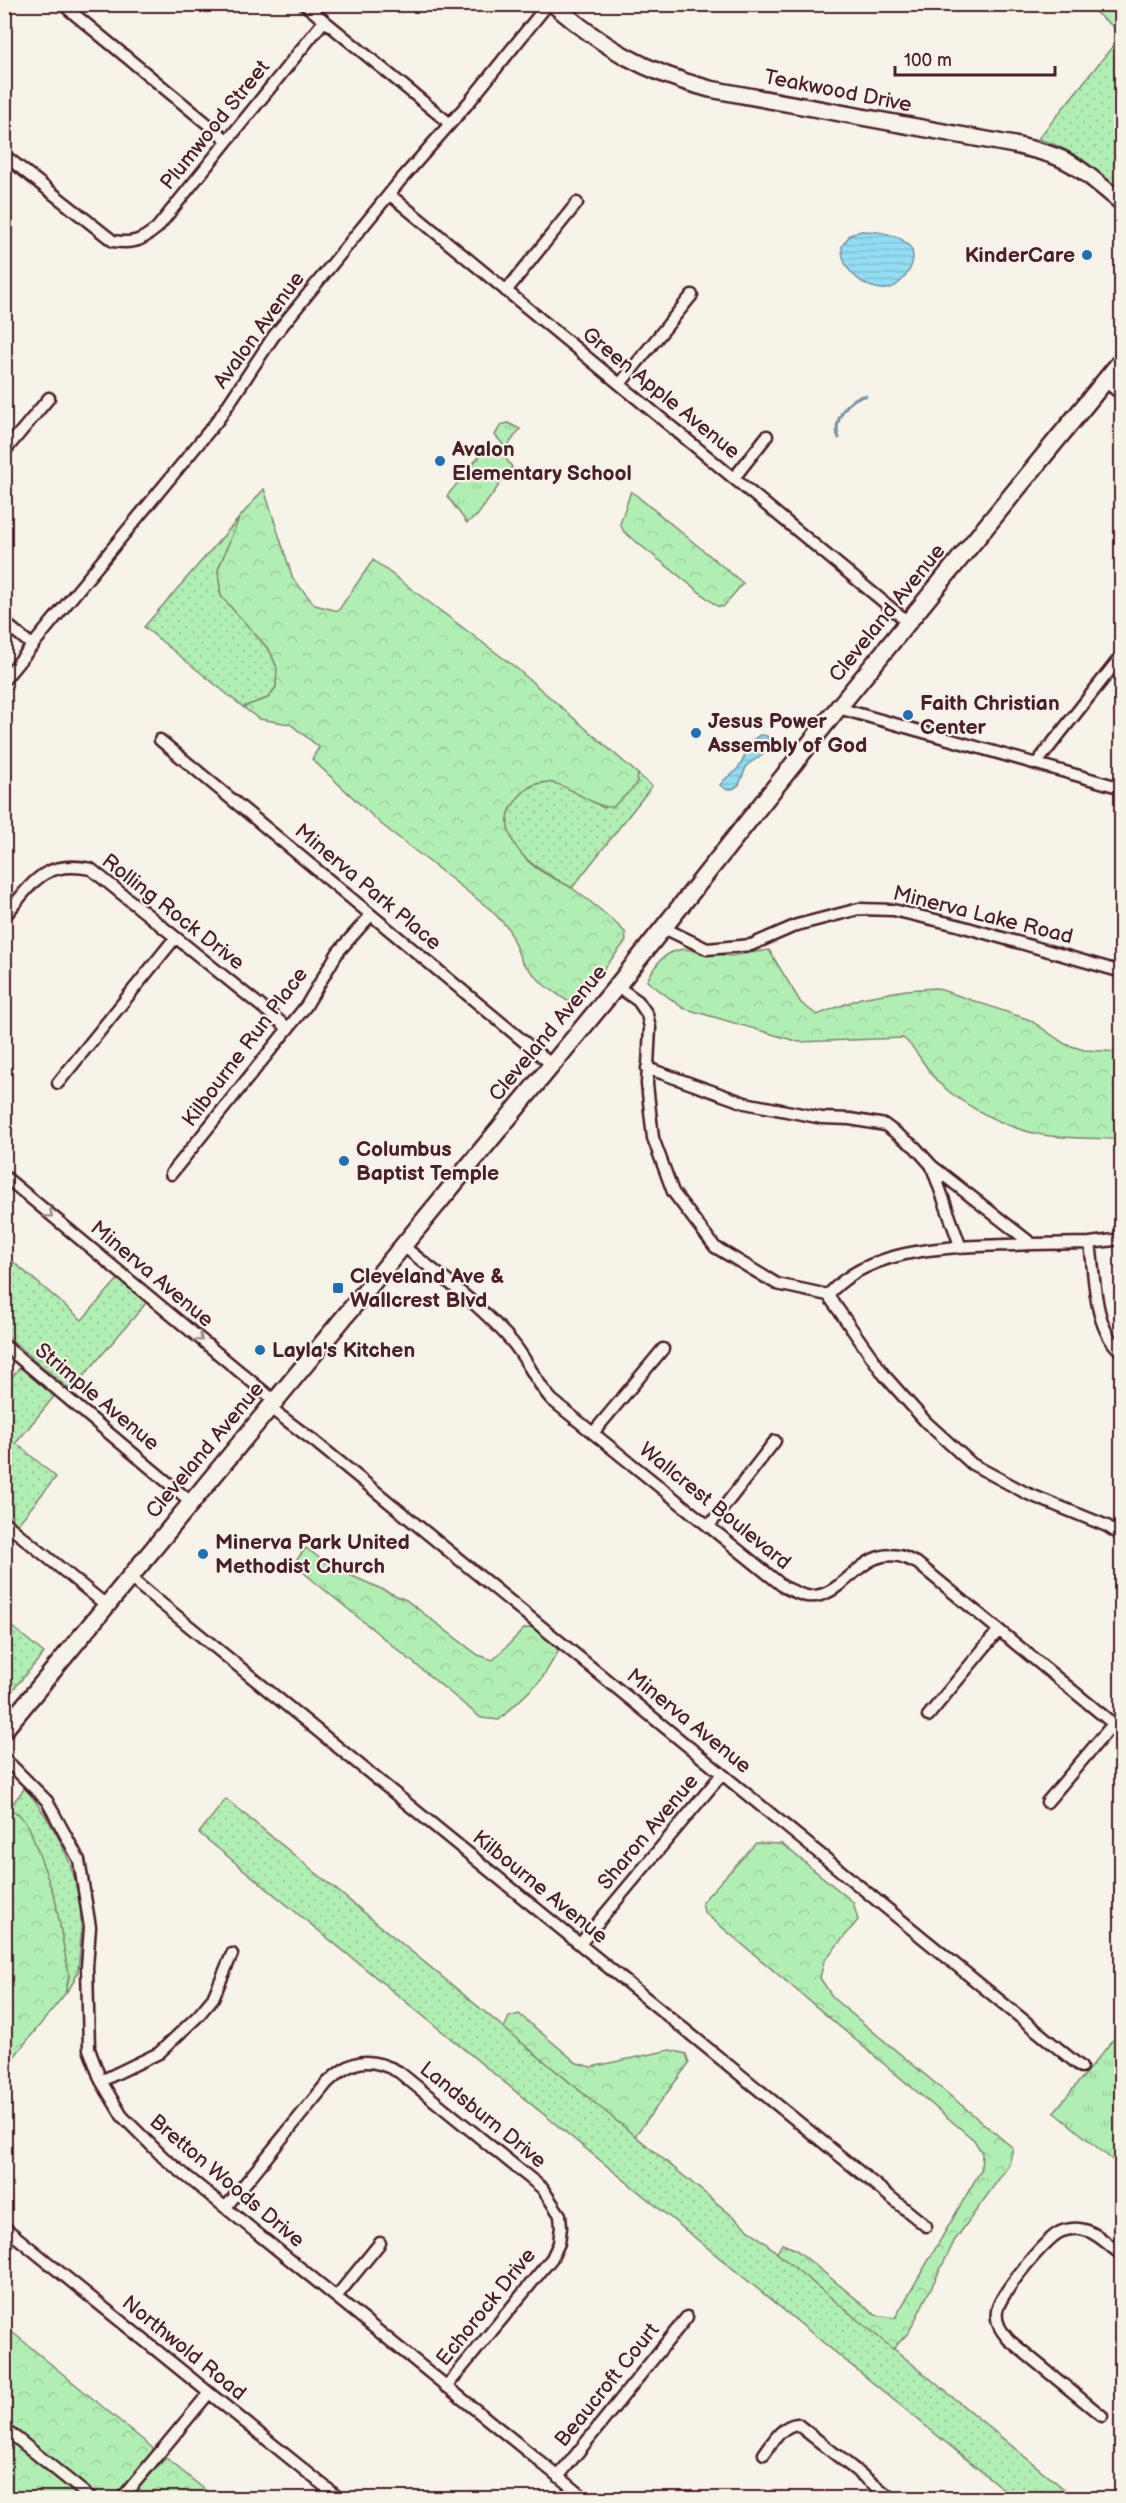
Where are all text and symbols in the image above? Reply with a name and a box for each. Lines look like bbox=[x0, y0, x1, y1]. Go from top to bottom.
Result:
scale bar bbox=[895, 39, 1056, 77]
text: 100 m bbox=[904, 50, 952, 71]
street label: Plumwood Street bbox=[155, 55, 275, 195]
street label: Teakwood Drive bbox=[762, 64, 914, 118]
place label: KinderCare bbox=[965, 243, 1075, 268]
marker: KinderCare bbox=[1080, 248, 1094, 262]
street label: Avalon Avenue bbox=[208, 267, 310, 393]
street label: Green Apple Avenue bbox=[577, 322, 745, 464]
place label: Avalon Elementary School bbox=[451, 437, 632, 486]
marker: Avalon Elementary School bbox=[433, 454, 447, 468]
street label: Cleveland Avenue bbox=[824, 539, 950, 687]
place label: Faith Christian Center bbox=[920, 691, 1060, 740]
marker: Faith Christian Center bbox=[901, 708, 915, 722]
place label: Jesus Power Assembly of God bbox=[707, 709, 867, 758]
marker: Jesus Power Assembly of God bbox=[689, 726, 703, 740]
street label: Minerva Park Place bbox=[290, 818, 446, 956]
street label: Rolling Rock Drive bbox=[97, 849, 249, 975]
street label: Minerva Lake Road bbox=[890, 881, 1076, 949]
street label: Cleveland Avenue bbox=[484, 960, 612, 1106]
street label: Kilbourne Run Place bbox=[177, 962, 313, 1132]
place label: Columbus Baptist Temple bbox=[356, 1137, 499, 1186]
marker: Columbus Baptist Temple bbox=[337, 1154, 351, 1168]
one-way arrow bbox=[42, 1207, 53, 1218]
street label: Minerva Avenue bbox=[85, 1215, 219, 1333]
place label: Cleveland Ave & Wallcrest Blvd bbox=[350, 1264, 504, 1313]
marker: Cleveland Ave & Wallcrest Blvd bbox=[331, 1281, 345, 1295]
one-way arrow bbox=[193, 1331, 204, 1342]
street label: Strimple Avenue bbox=[30, 1338, 164, 1456]
place label: Layla's Kitchen bbox=[272, 1338, 415, 1363]
marker: Layla's Kitchen bbox=[253, 1343, 267, 1357]
street label: Cleveland Avenue bbox=[141, 1377, 269, 1523]
street label: Wallcrest Boulevard bbox=[634, 1437, 796, 1575]
place label: Minerva Park United Methodist Church bbox=[215, 1530, 410, 1579]
marker: Minerva Park United Methodist Church bbox=[196, 1547, 210, 1561]
street label: Minerva Avenue bbox=[622, 1663, 756, 1779]
street label: Sharon Avenue bbox=[592, 1769, 704, 1895]
street label: Kilbourne Avenue bbox=[467, 1825, 613, 1949]
street label: Landsburn Drive bbox=[415, 2056, 551, 2174]
street label: Bretton Woods Drive bbox=[145, 2109, 309, 2253]
street label: Echorock Drive bbox=[431, 2243, 541, 2371]
street label: Northwold Road bbox=[117, 2290, 251, 2406]
street label: Beaucroft Court bbox=[550, 2318, 665, 2452]

